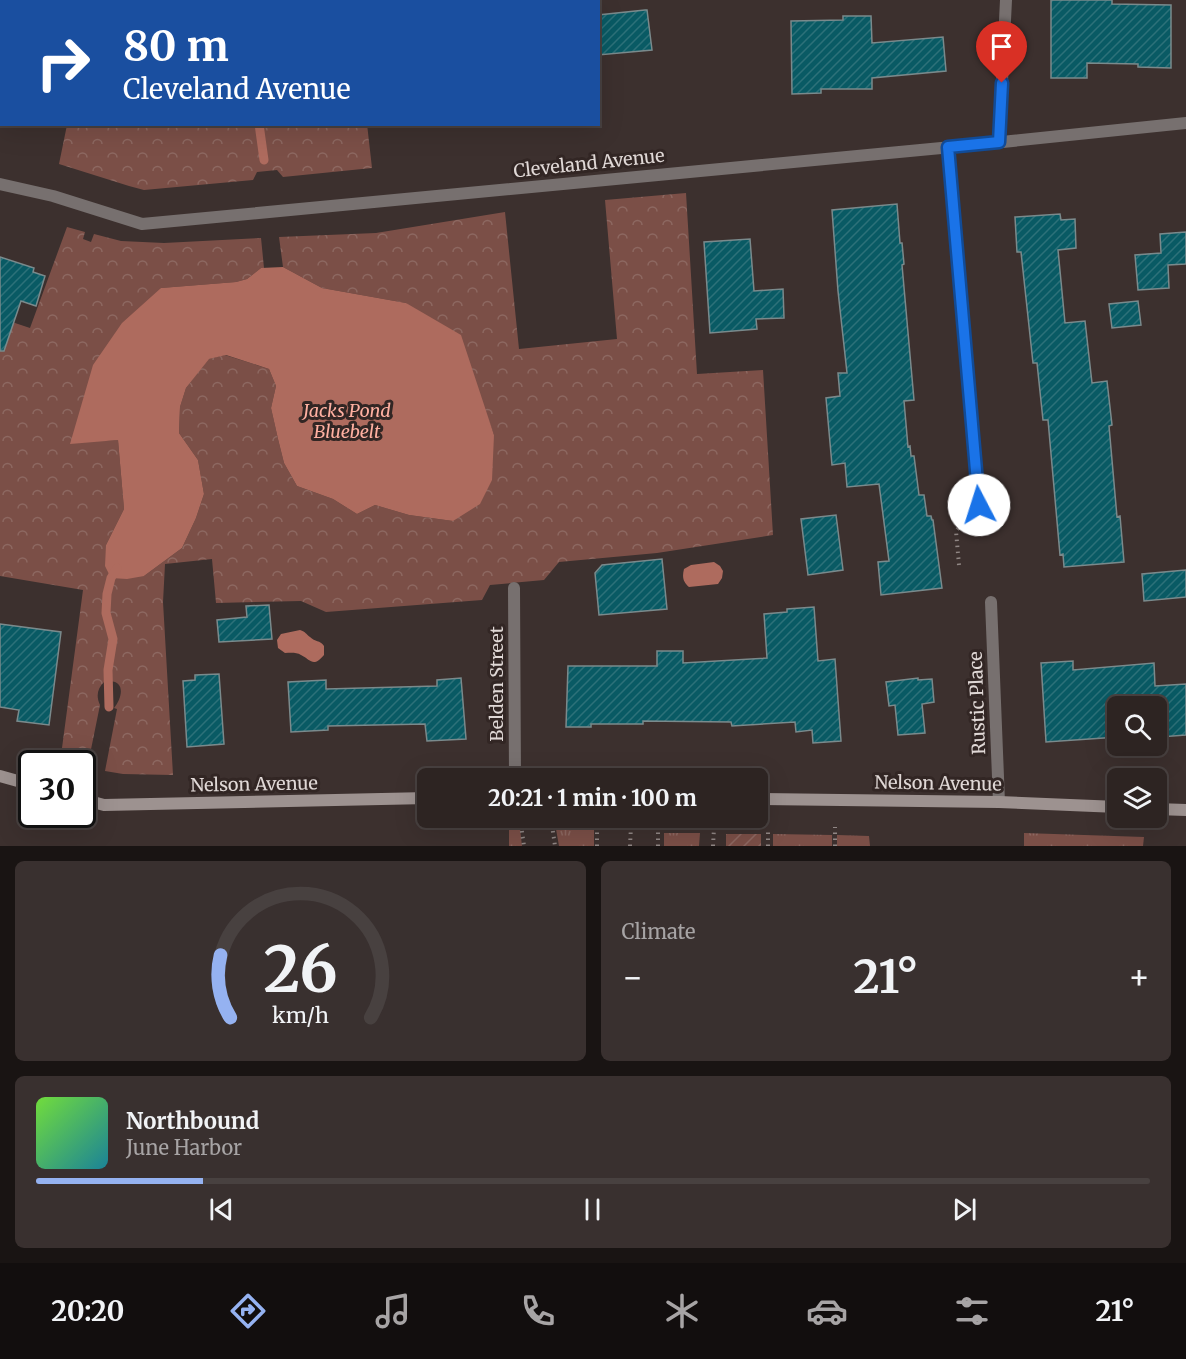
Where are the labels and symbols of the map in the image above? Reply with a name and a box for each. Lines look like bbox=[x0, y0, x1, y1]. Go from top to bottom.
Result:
pin bbox=[976, 21, 1027, 83]
street label: Cleveland Avenue bbox=[512, 144, 666, 182]
park label: Jacks Pond Bluebelt bbox=[301, 399, 391, 443]
position arrow bbox=[947, 473, 1011, 537]
street label: Belden Street bbox=[485, 626, 508, 742]
street label: Rustic Place bbox=[964, 651, 990, 755]
speed limit sign: 30 bbox=[18, 750, 96, 828]
street label: Nelson Avenue bbox=[874, 770, 1002, 796]
street label: Nelson Avenue bbox=[190, 771, 318, 797]

